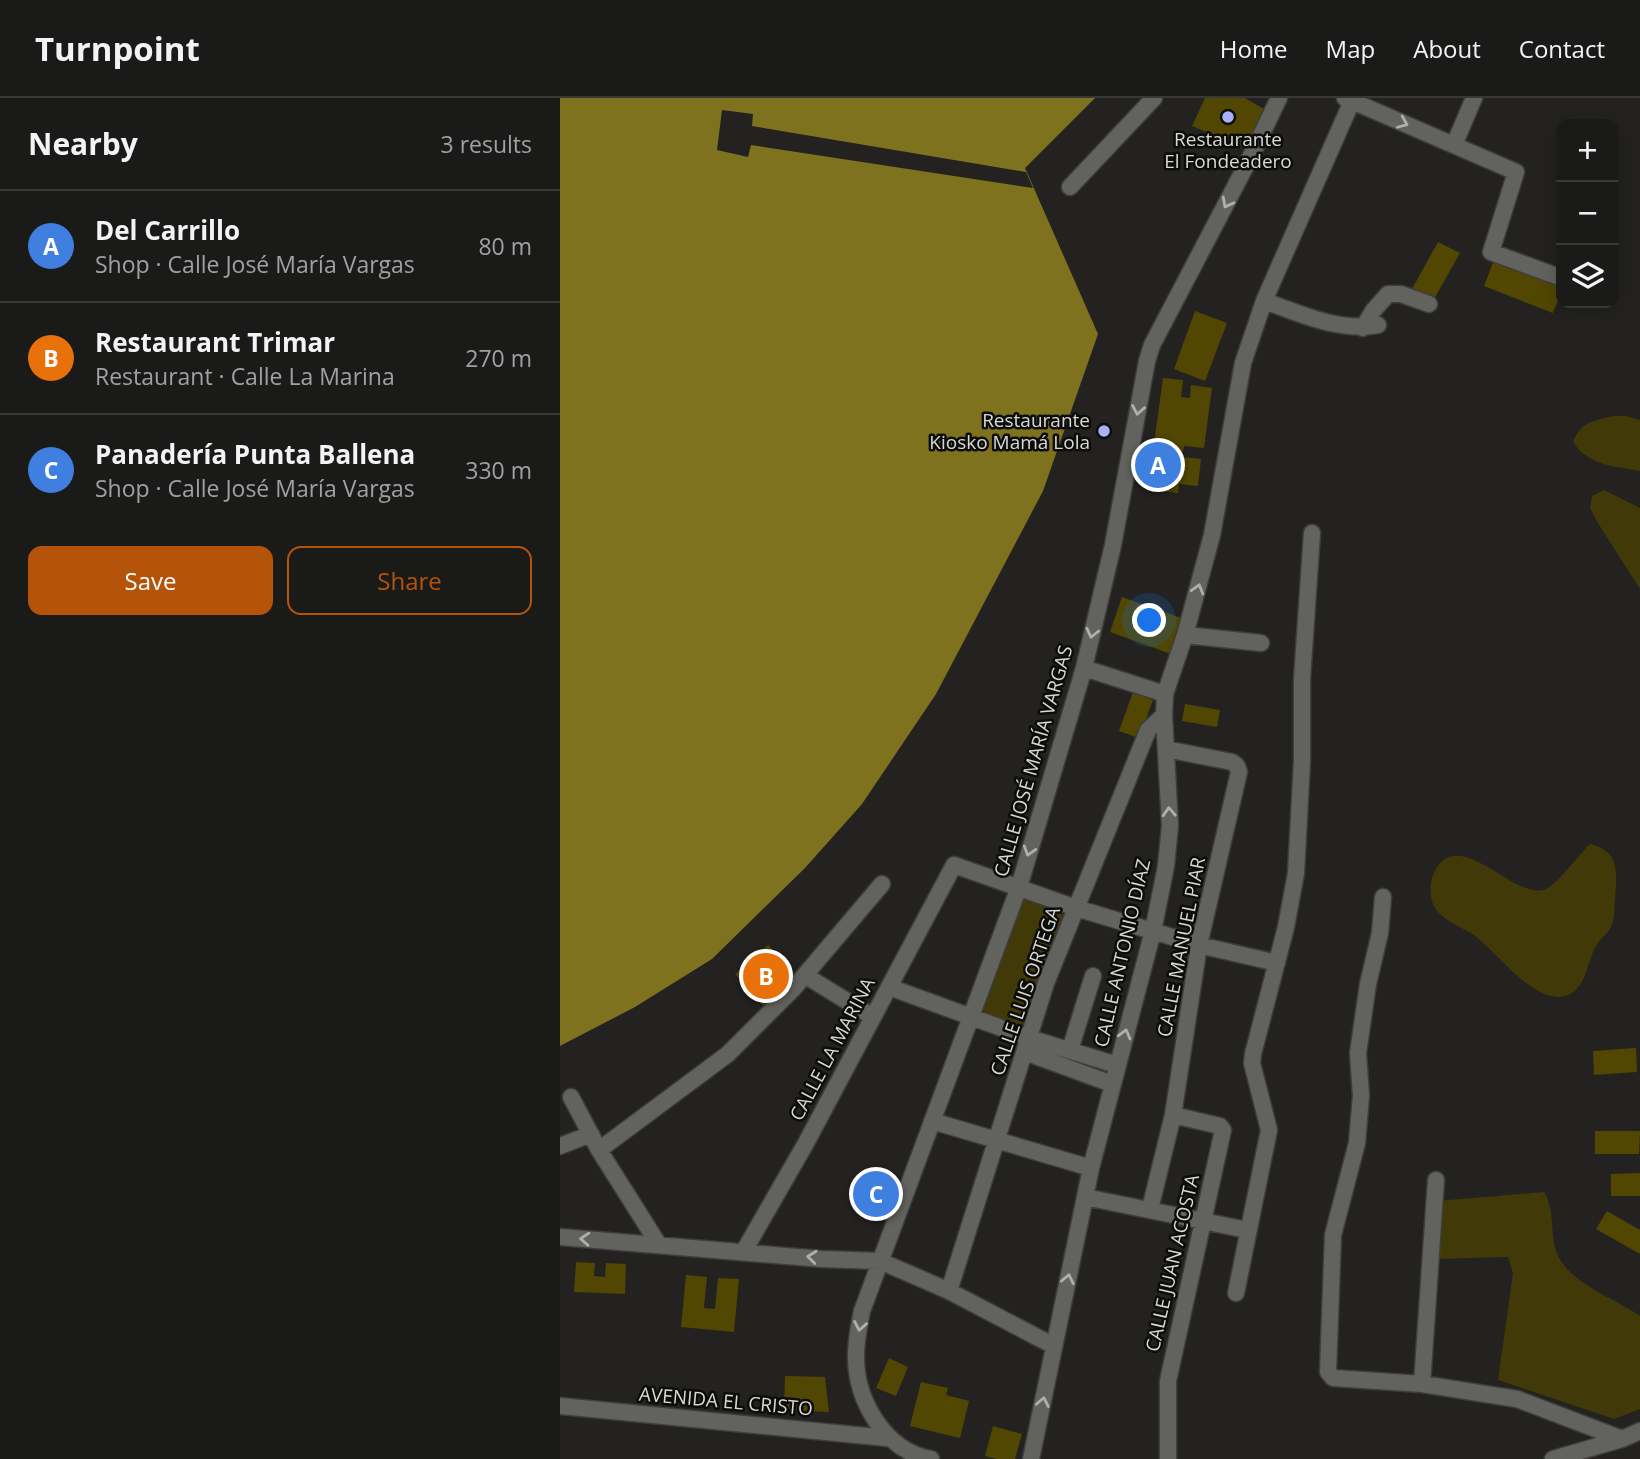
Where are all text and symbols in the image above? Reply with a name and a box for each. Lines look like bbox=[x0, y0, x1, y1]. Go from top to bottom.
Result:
text: Turnpoint bbox=[35, 26, 200, 71]
text: Home bbox=[1220, 32, 1288, 65]
text: Map bbox=[1326, 32, 1375, 65]
text: About bbox=[1413, 32, 1481, 65]
text: Contact bbox=[1519, 32, 1605, 65]
marker: Restaurante El Fondeadero bbox=[1220, 109, 1236, 125]
one-way arrow bbox=[1396, 115, 1408, 129]
map controls bbox=[1556, 119, 1619, 308]
button: + bbox=[1556, 119, 1619, 182]
text: Nearby bbox=[28, 123, 138, 164]
place label: Restaurante El Fondeadero bbox=[1164, 126, 1292, 174]
text: 3 results bbox=[441, 128, 532, 160]
button: − bbox=[1556, 182, 1619, 245]
one-way arrow bbox=[1221, 195, 1235, 208]
text: Del Carrillo bbox=[95, 212, 240, 248]
text: A bbox=[43, 230, 59, 262]
text: 80 m bbox=[478, 230, 532, 262]
button: layers bbox=[1556, 245, 1619, 308]
text: Shop · Calle José María Vargas bbox=[95, 248, 415, 280]
text: Restaurant Trimar bbox=[95, 324, 335, 360]
text: B bbox=[43, 342, 59, 374]
text: 270 m bbox=[465, 342, 532, 374]
text: Restaurant · Calle La Marina bbox=[95, 360, 395, 392]
one-way arrow bbox=[1131, 404, 1146, 416]
place label: Restaurante Kiosko Mamá Lola bbox=[929, 407, 1090, 455]
marker: Restaurante Kiosko Mamá Lola bbox=[1096, 423, 1112, 439]
text: Panadería Punta Ballena bbox=[95, 436, 415, 472]
pin: A bbox=[1135, 439, 1181, 491]
text: C bbox=[44, 454, 58, 486]
text: 330 m bbox=[465, 454, 532, 486]
text: Shop · Calle José María Vargas bbox=[95, 472, 415, 504]
button: Save bbox=[28, 546, 273, 615]
button: Share bbox=[287, 546, 532, 615]
one-way arrow bbox=[1190, 584, 1204, 596]
your location bbox=[1132, 603, 1166, 637]
one-way arrow bbox=[1086, 627, 1101, 639]
street label: CALLE JOSÉ MARÍA VARGAS bbox=[987, 642, 1079, 880]
one-way arrow bbox=[1162, 806, 1177, 817]
one-way arrow bbox=[1023, 845, 1038, 857]
street label: CALLE MANUEL PIAR bbox=[1151, 855, 1211, 1039]
street label: CALLE ANTONIO DÍAZ bbox=[1088, 856, 1156, 1050]
street label: CALLE LUIS ORTEGA bbox=[984, 903, 1066, 1079]
pin: B bbox=[743, 950, 789, 1002]
street label: CALLE LA MARINA bbox=[783, 973, 881, 1125]
one-way arrow bbox=[1117, 1028, 1132, 1040]
pin: C bbox=[853, 1168, 899, 1220]
street label: CALLE JUAN ACOSTA bbox=[1139, 1172, 1205, 1354]
one-way arrow bbox=[579, 1232, 590, 1247]
one-way arrow bbox=[806, 1250, 818, 1265]
one-way arrow bbox=[1060, 1273, 1075, 1285]
one-way arrow bbox=[853, 1320, 868, 1332]
street label: AVENIDA EL CRISTO bbox=[638, 1380, 814, 1422]
one-way arrow bbox=[1034, 1397, 1049, 1409]

